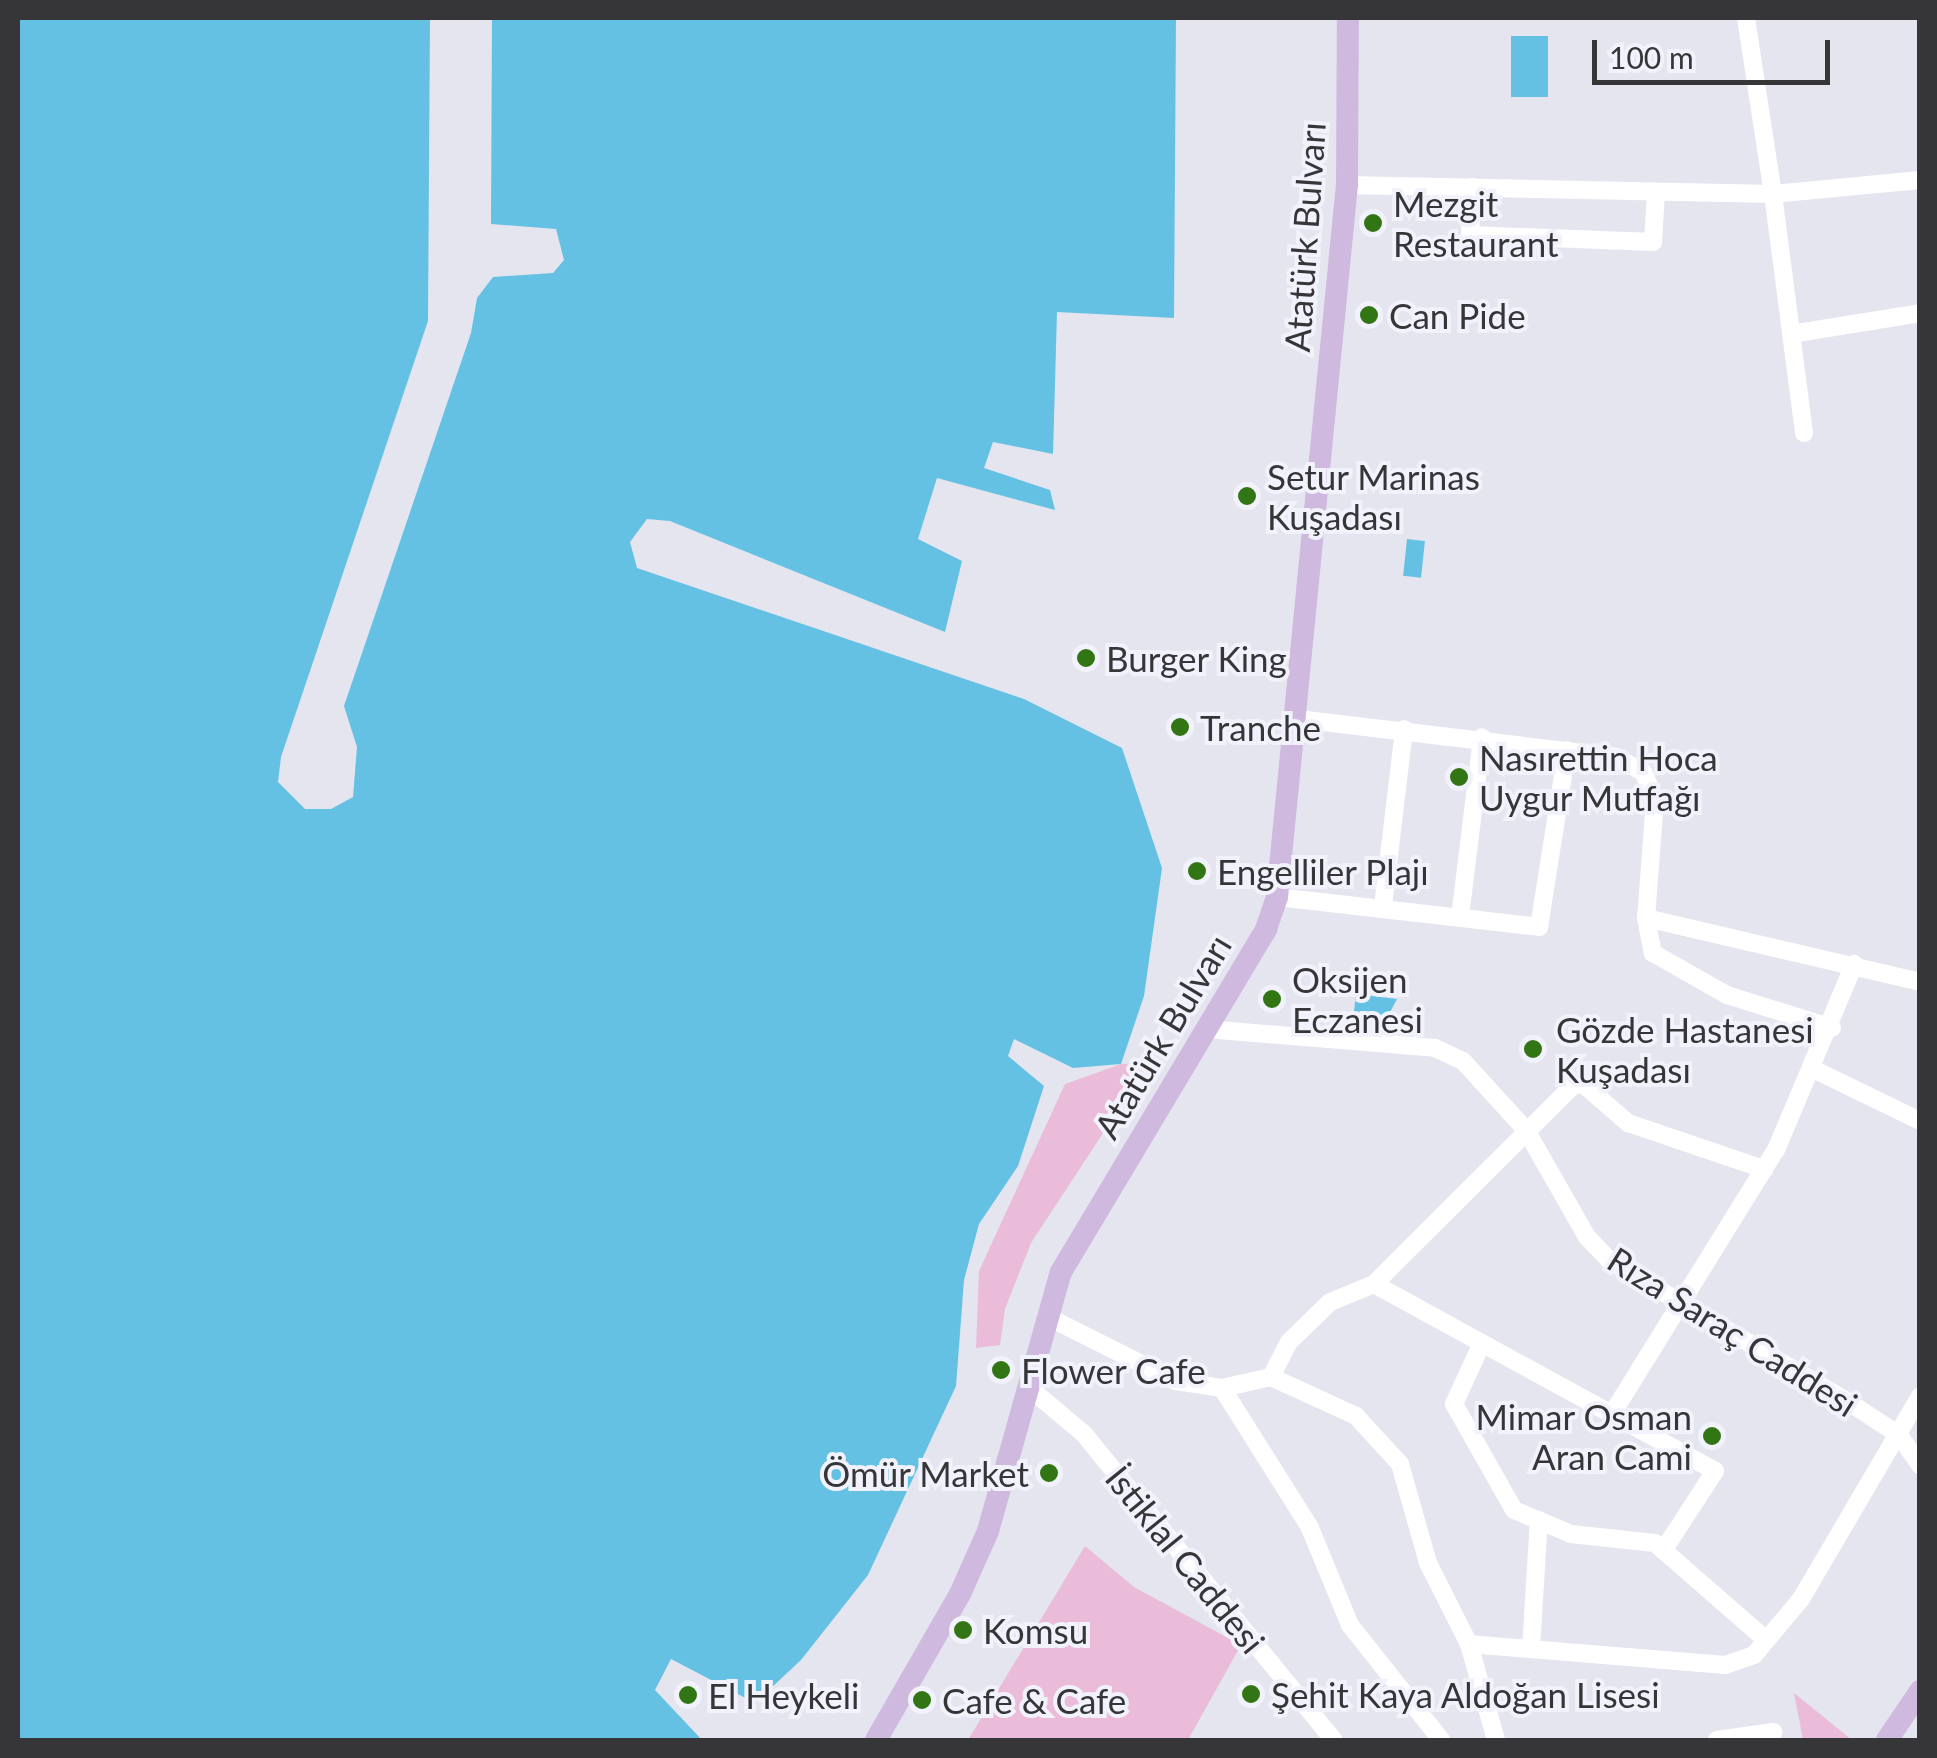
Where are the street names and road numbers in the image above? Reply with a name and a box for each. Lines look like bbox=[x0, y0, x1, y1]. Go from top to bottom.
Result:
street label: Atatürk Bulvarı bbox=[1275, 121, 1333, 353]
street label: Atatürk Bulvarı bbox=[1085, 927, 1239, 1145]
street label: Rıza Saraç Caddesi bbox=[1601, 1237, 1865, 1425]
street label: İstiklal Caddesi bbox=[1098, 1457, 1274, 1661]

